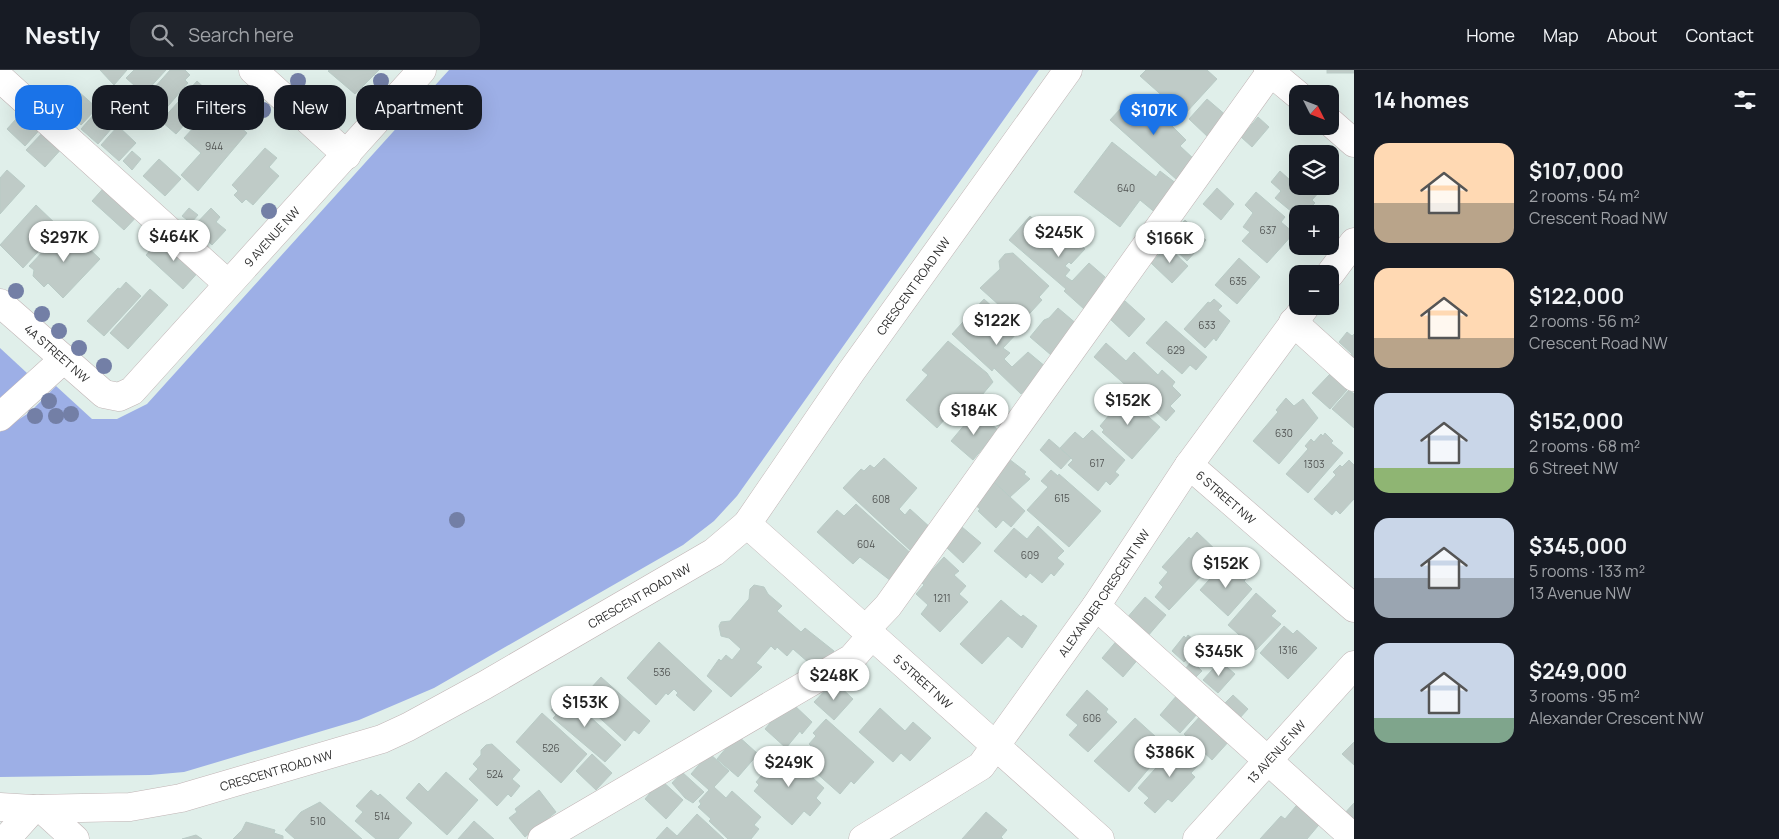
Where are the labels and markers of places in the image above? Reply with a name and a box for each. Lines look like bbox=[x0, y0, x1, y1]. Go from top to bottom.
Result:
pin: $107K bbox=[1119, 93, 1189, 136]
pin: $245K bbox=[1024, 216, 1094, 258]
pin: $297K bbox=[29, 220, 99, 263]
pin: $464K bbox=[139, 220, 209, 262]
pin: $166K bbox=[1135, 222, 1205, 264]
pin: $122K bbox=[962, 304, 1032, 346]
pin: $152K bbox=[1093, 384, 1163, 426]
pin: $184K bbox=[939, 394, 1009, 436]
pin: $152K bbox=[1191, 546, 1261, 589]
pin: $345K bbox=[1184, 634, 1254, 677]
pin: $248K bbox=[799, 658, 869, 701]
pin: $153K bbox=[550, 686, 620, 728]
pin: $386K bbox=[1135, 736, 1205, 778]
pin: $249K bbox=[754, 746, 824, 788]

